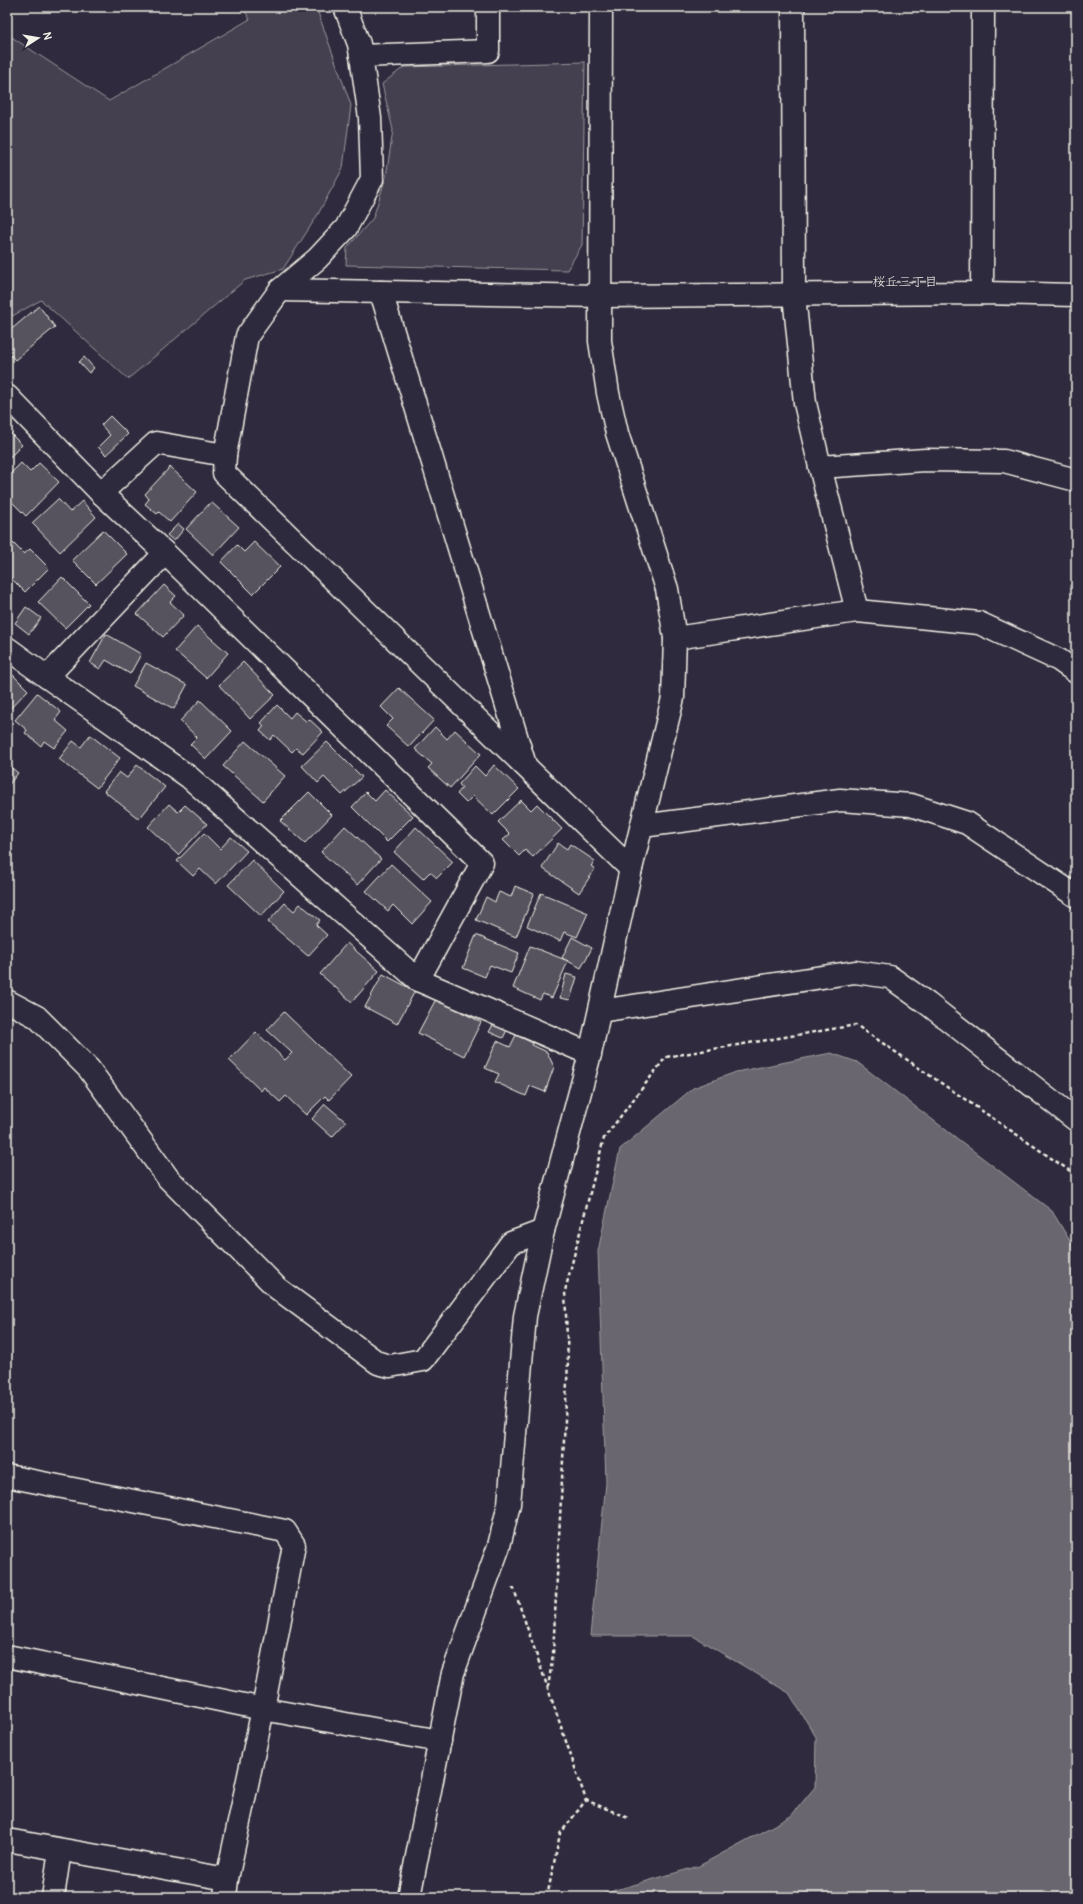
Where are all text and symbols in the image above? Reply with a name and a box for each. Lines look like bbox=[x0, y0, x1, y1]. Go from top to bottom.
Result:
north arrow bbox=[18, 18, 58, 58]
text: N bbox=[40, 31, 55, 42]
district label: 桜丘三丁目 bbox=[872, 274, 938, 290]

